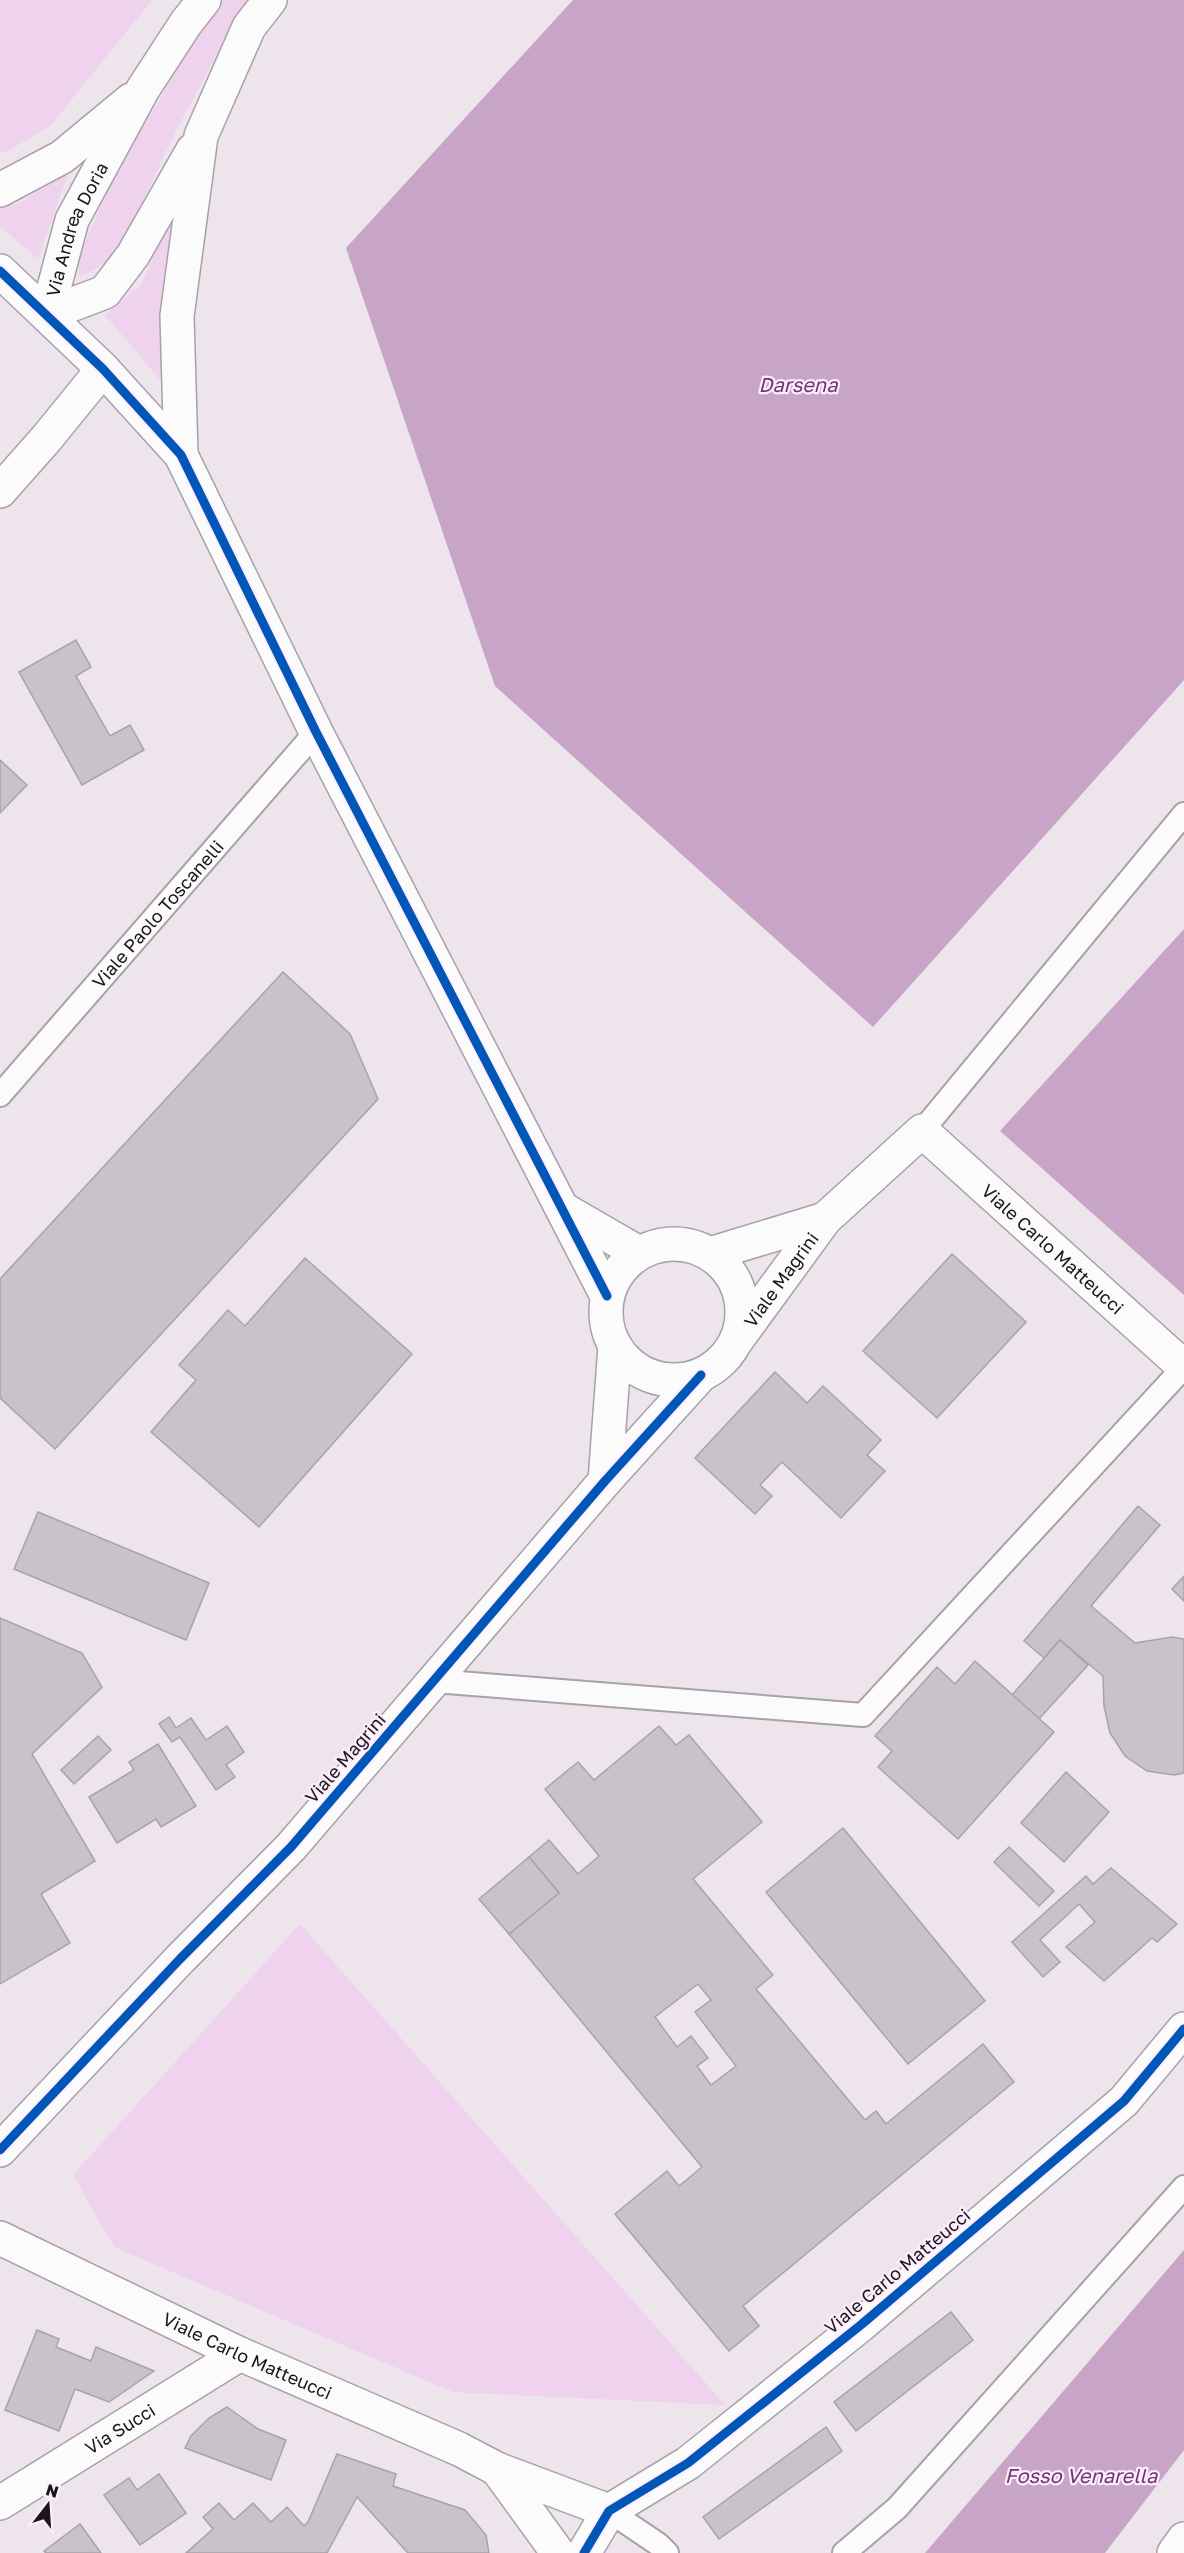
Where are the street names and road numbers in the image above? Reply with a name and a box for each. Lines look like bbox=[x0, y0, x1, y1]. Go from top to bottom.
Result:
street label: Via Andrea Doria bbox=[41, 158, 112, 299]
street label: Viale Paolo Toscanelli bbox=[87, 836, 228, 992]
street label: Viale Carlo Matteucci bbox=[977, 1179, 1128, 1318]
street label: Viale Magrini bbox=[739, 1228, 823, 1331]
street label: Viale Magrini bbox=[300, 1709, 390, 1807]
street label: Viale Carlo Matteucci bbox=[820, 2204, 974, 2338]
street label: Viale Carlo Matteucci bbox=[159, 2307, 335, 2404]
street label: Via Succi bbox=[81, 2399, 159, 2459]

